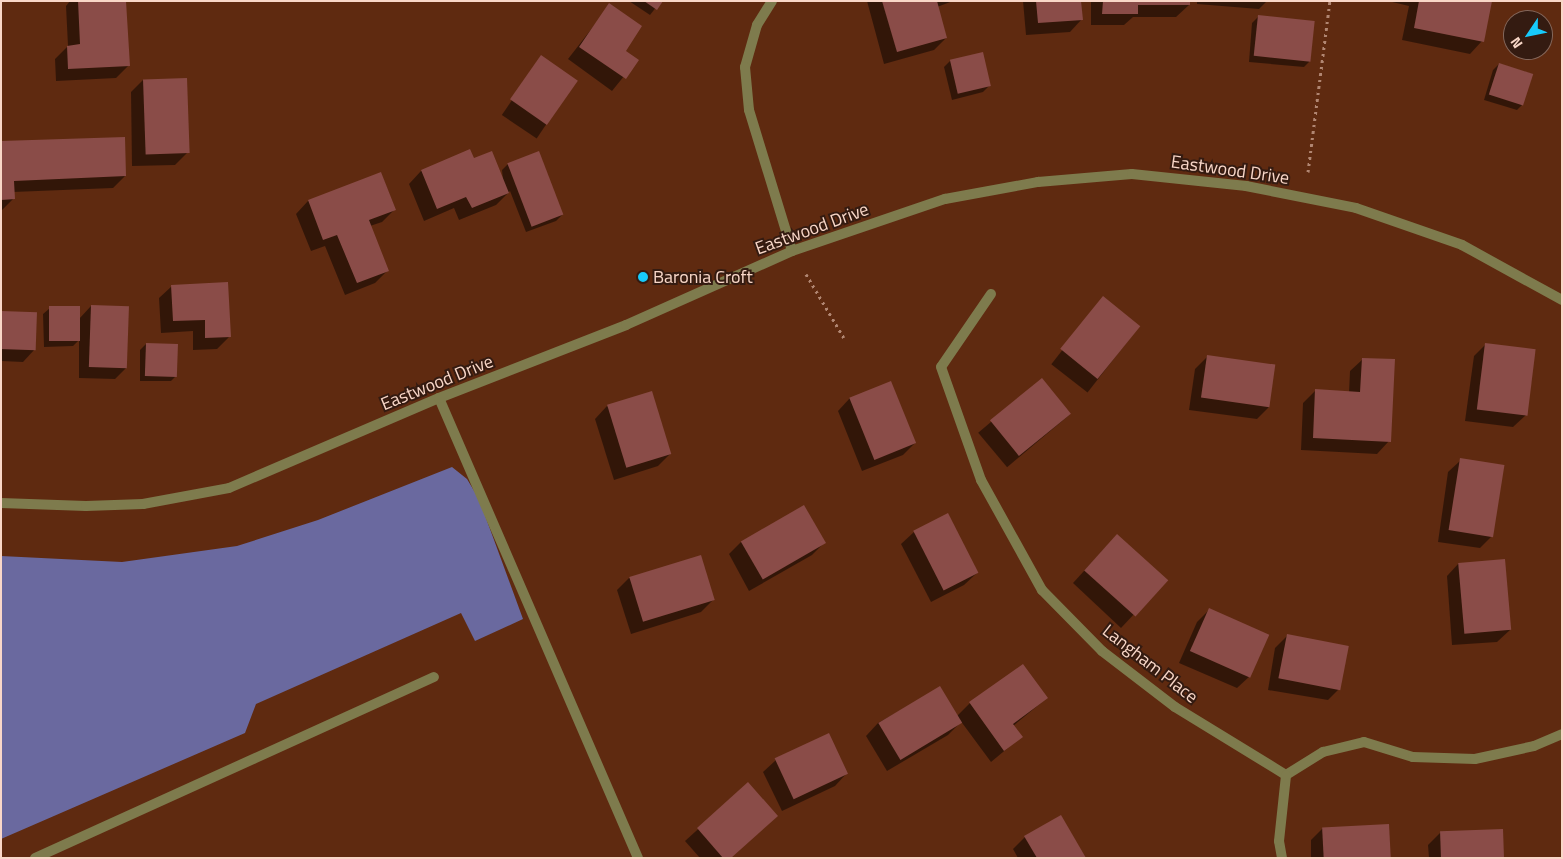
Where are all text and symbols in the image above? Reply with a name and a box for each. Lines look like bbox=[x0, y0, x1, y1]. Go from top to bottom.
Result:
north arrow bbox=[1503, 10, 1553, 60]
text: N bbox=[1505, 33, 1527, 53]
street label: Eastwood Drive bbox=[1170, 151, 1290, 189]
street label: Eastwood Drive bbox=[752, 198, 872, 260]
place label: Baronia Croft bbox=[653, 266, 753, 288]
marker: Baronia Croft bbox=[637, 271, 649, 283]
street label: Eastwood Drive bbox=[378, 351, 496, 415]
street label: Langham Place bbox=[1098, 620, 1202, 708]

